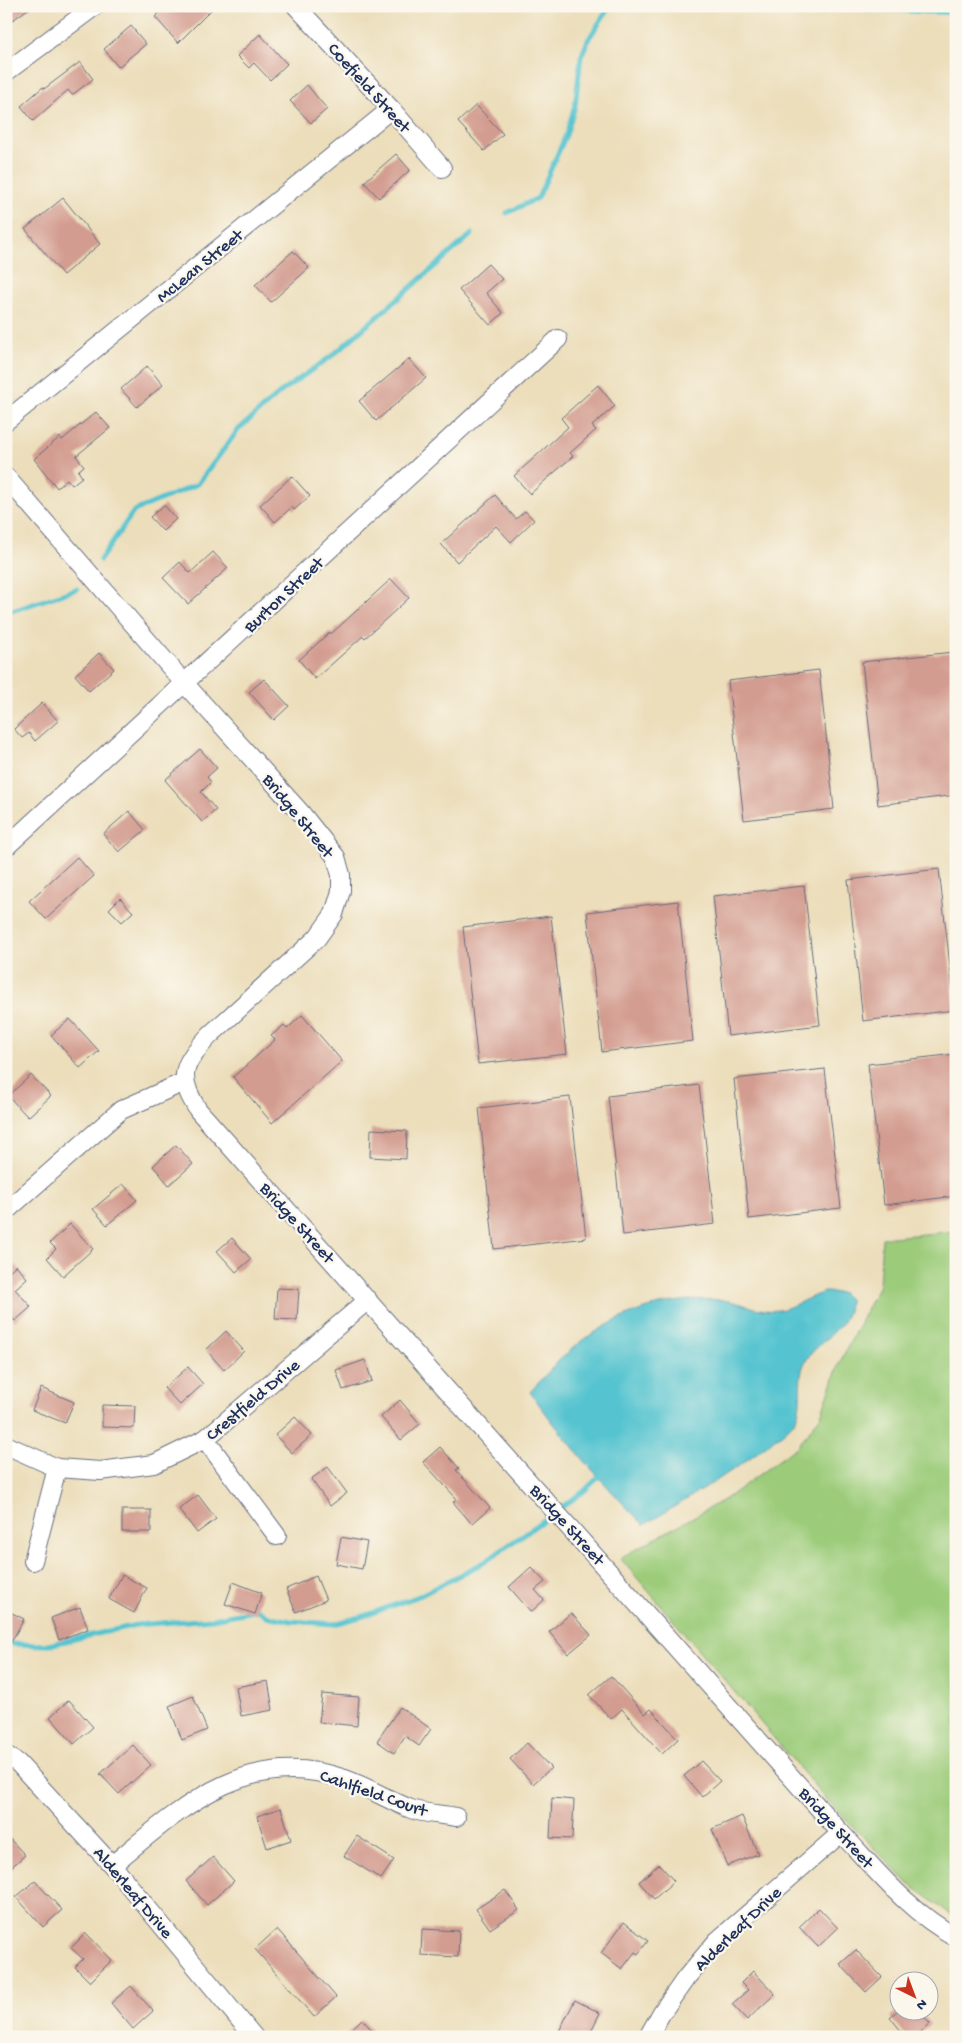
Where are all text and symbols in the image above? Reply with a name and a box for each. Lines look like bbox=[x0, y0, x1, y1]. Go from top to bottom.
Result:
street label: Coefield Street bbox=[322, 39, 415, 139]
street label: McLean Street bbox=[153, 225, 249, 308]
street label: Burton Street bbox=[240, 552, 330, 639]
street label: Bridge Street bbox=[256, 770, 338, 864]
street label: Bridge Street bbox=[254, 1178, 339, 1270]
street label: Crestfield Drive bbox=[202, 1355, 305, 1446]
street label: Bridge Street bbox=[524, 1480, 609, 1572]
street label: Cahlfield Court bbox=[317, 1766, 431, 1823]
street label: Bridge Street bbox=[793, 1783, 878, 1875]
street label: Alderleaf Drive bbox=[88, 1844, 177, 1944]
street label: Alderleaf Drive bbox=[691, 1882, 787, 1977]
north arrow bbox=[890, 1970, 940, 2020]
text: N bbox=[912, 1994, 930, 2013]

